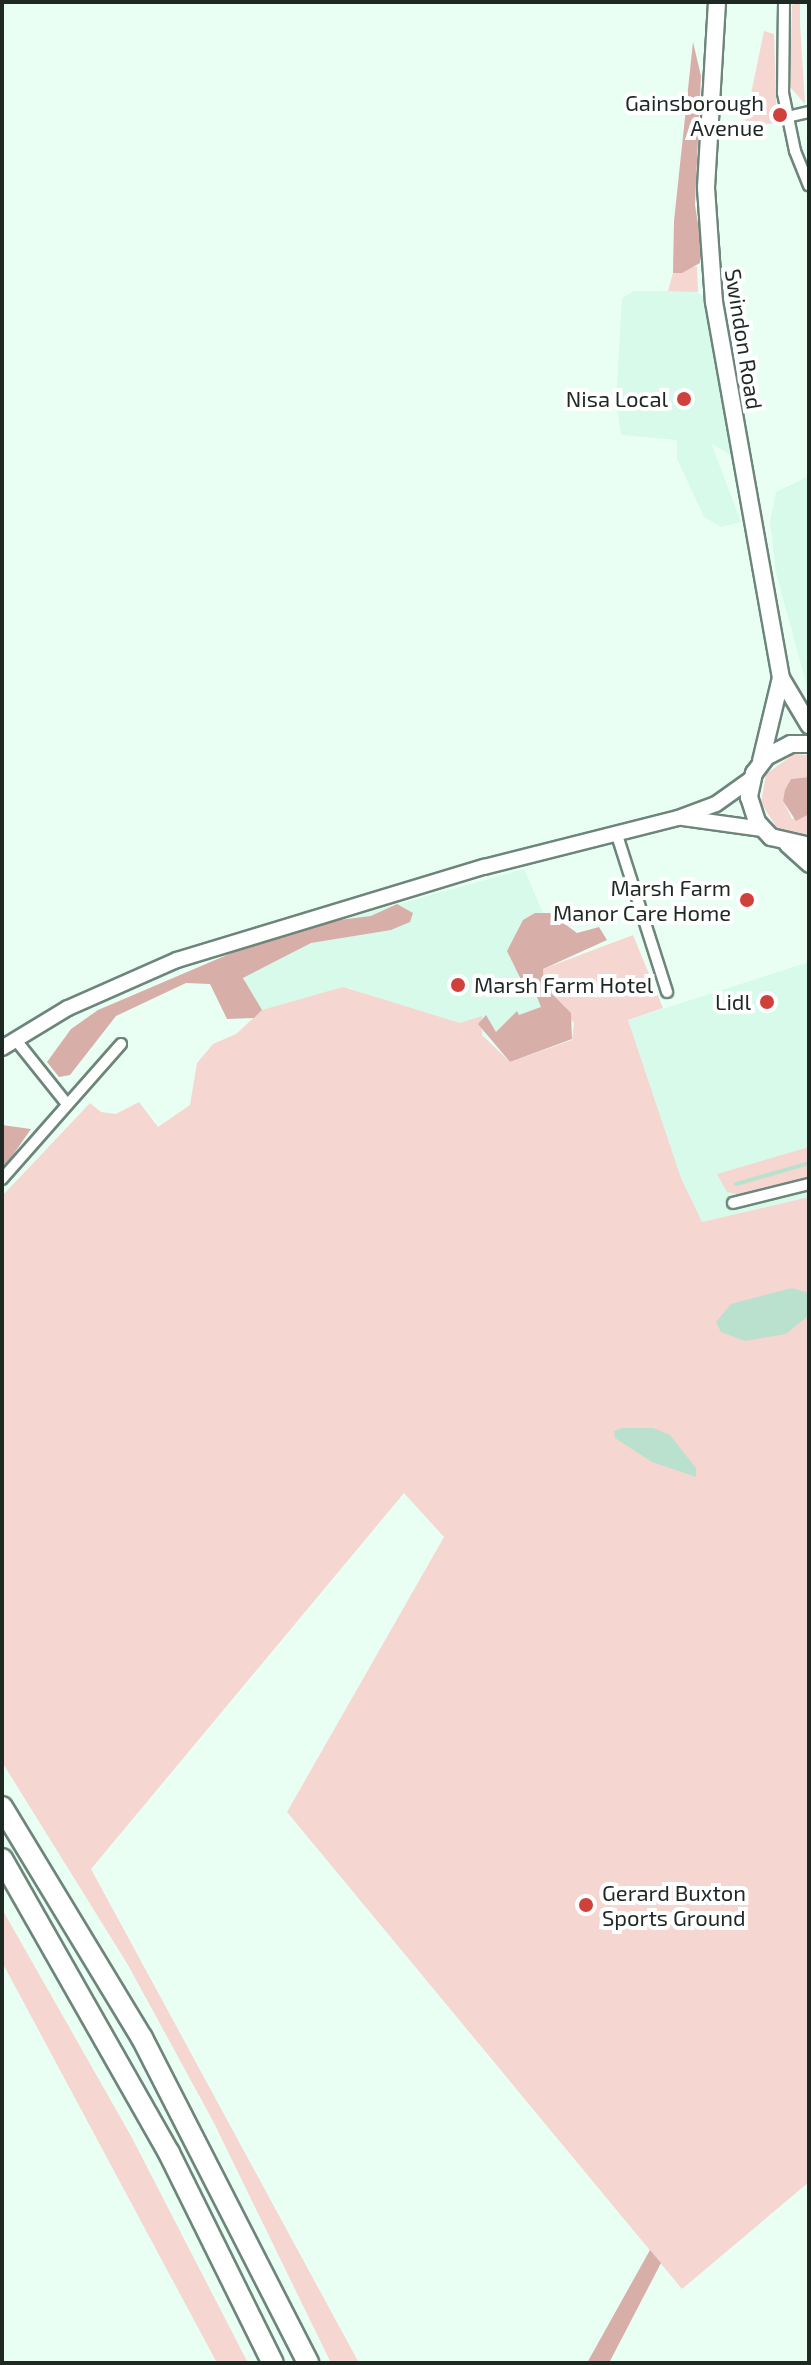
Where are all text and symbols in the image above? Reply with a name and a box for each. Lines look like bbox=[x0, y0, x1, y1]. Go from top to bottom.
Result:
place label: Gainsborough Avenue bbox=[625, 89, 764, 140]
marker: Gainsborough Avenue bbox=[771, 106, 789, 124]
street label: Swindon Road bbox=[720, 267, 768, 411]
place label: Nisa Local bbox=[566, 386, 668, 412]
marker: Nisa Local bbox=[675, 390, 693, 408]
place label: Marsh Farm Manor Care Home bbox=[552, 874, 731, 926]
marker: Marsh Farm Manor Care Home bbox=[738, 891, 756, 909]
place label: Marsh Farm Hotel bbox=[474, 972, 653, 998]
marker: Marsh Farm Hotel bbox=[449, 976, 467, 994]
place label: Lidl bbox=[715, 989, 751, 1015]
marker: Lidl bbox=[758, 993, 776, 1011]
place label: Gerard Buxton Sports Ground bbox=[602, 1879, 746, 1930]
marker: Gerard Buxton Sports Ground bbox=[577, 1896, 595, 1914]

